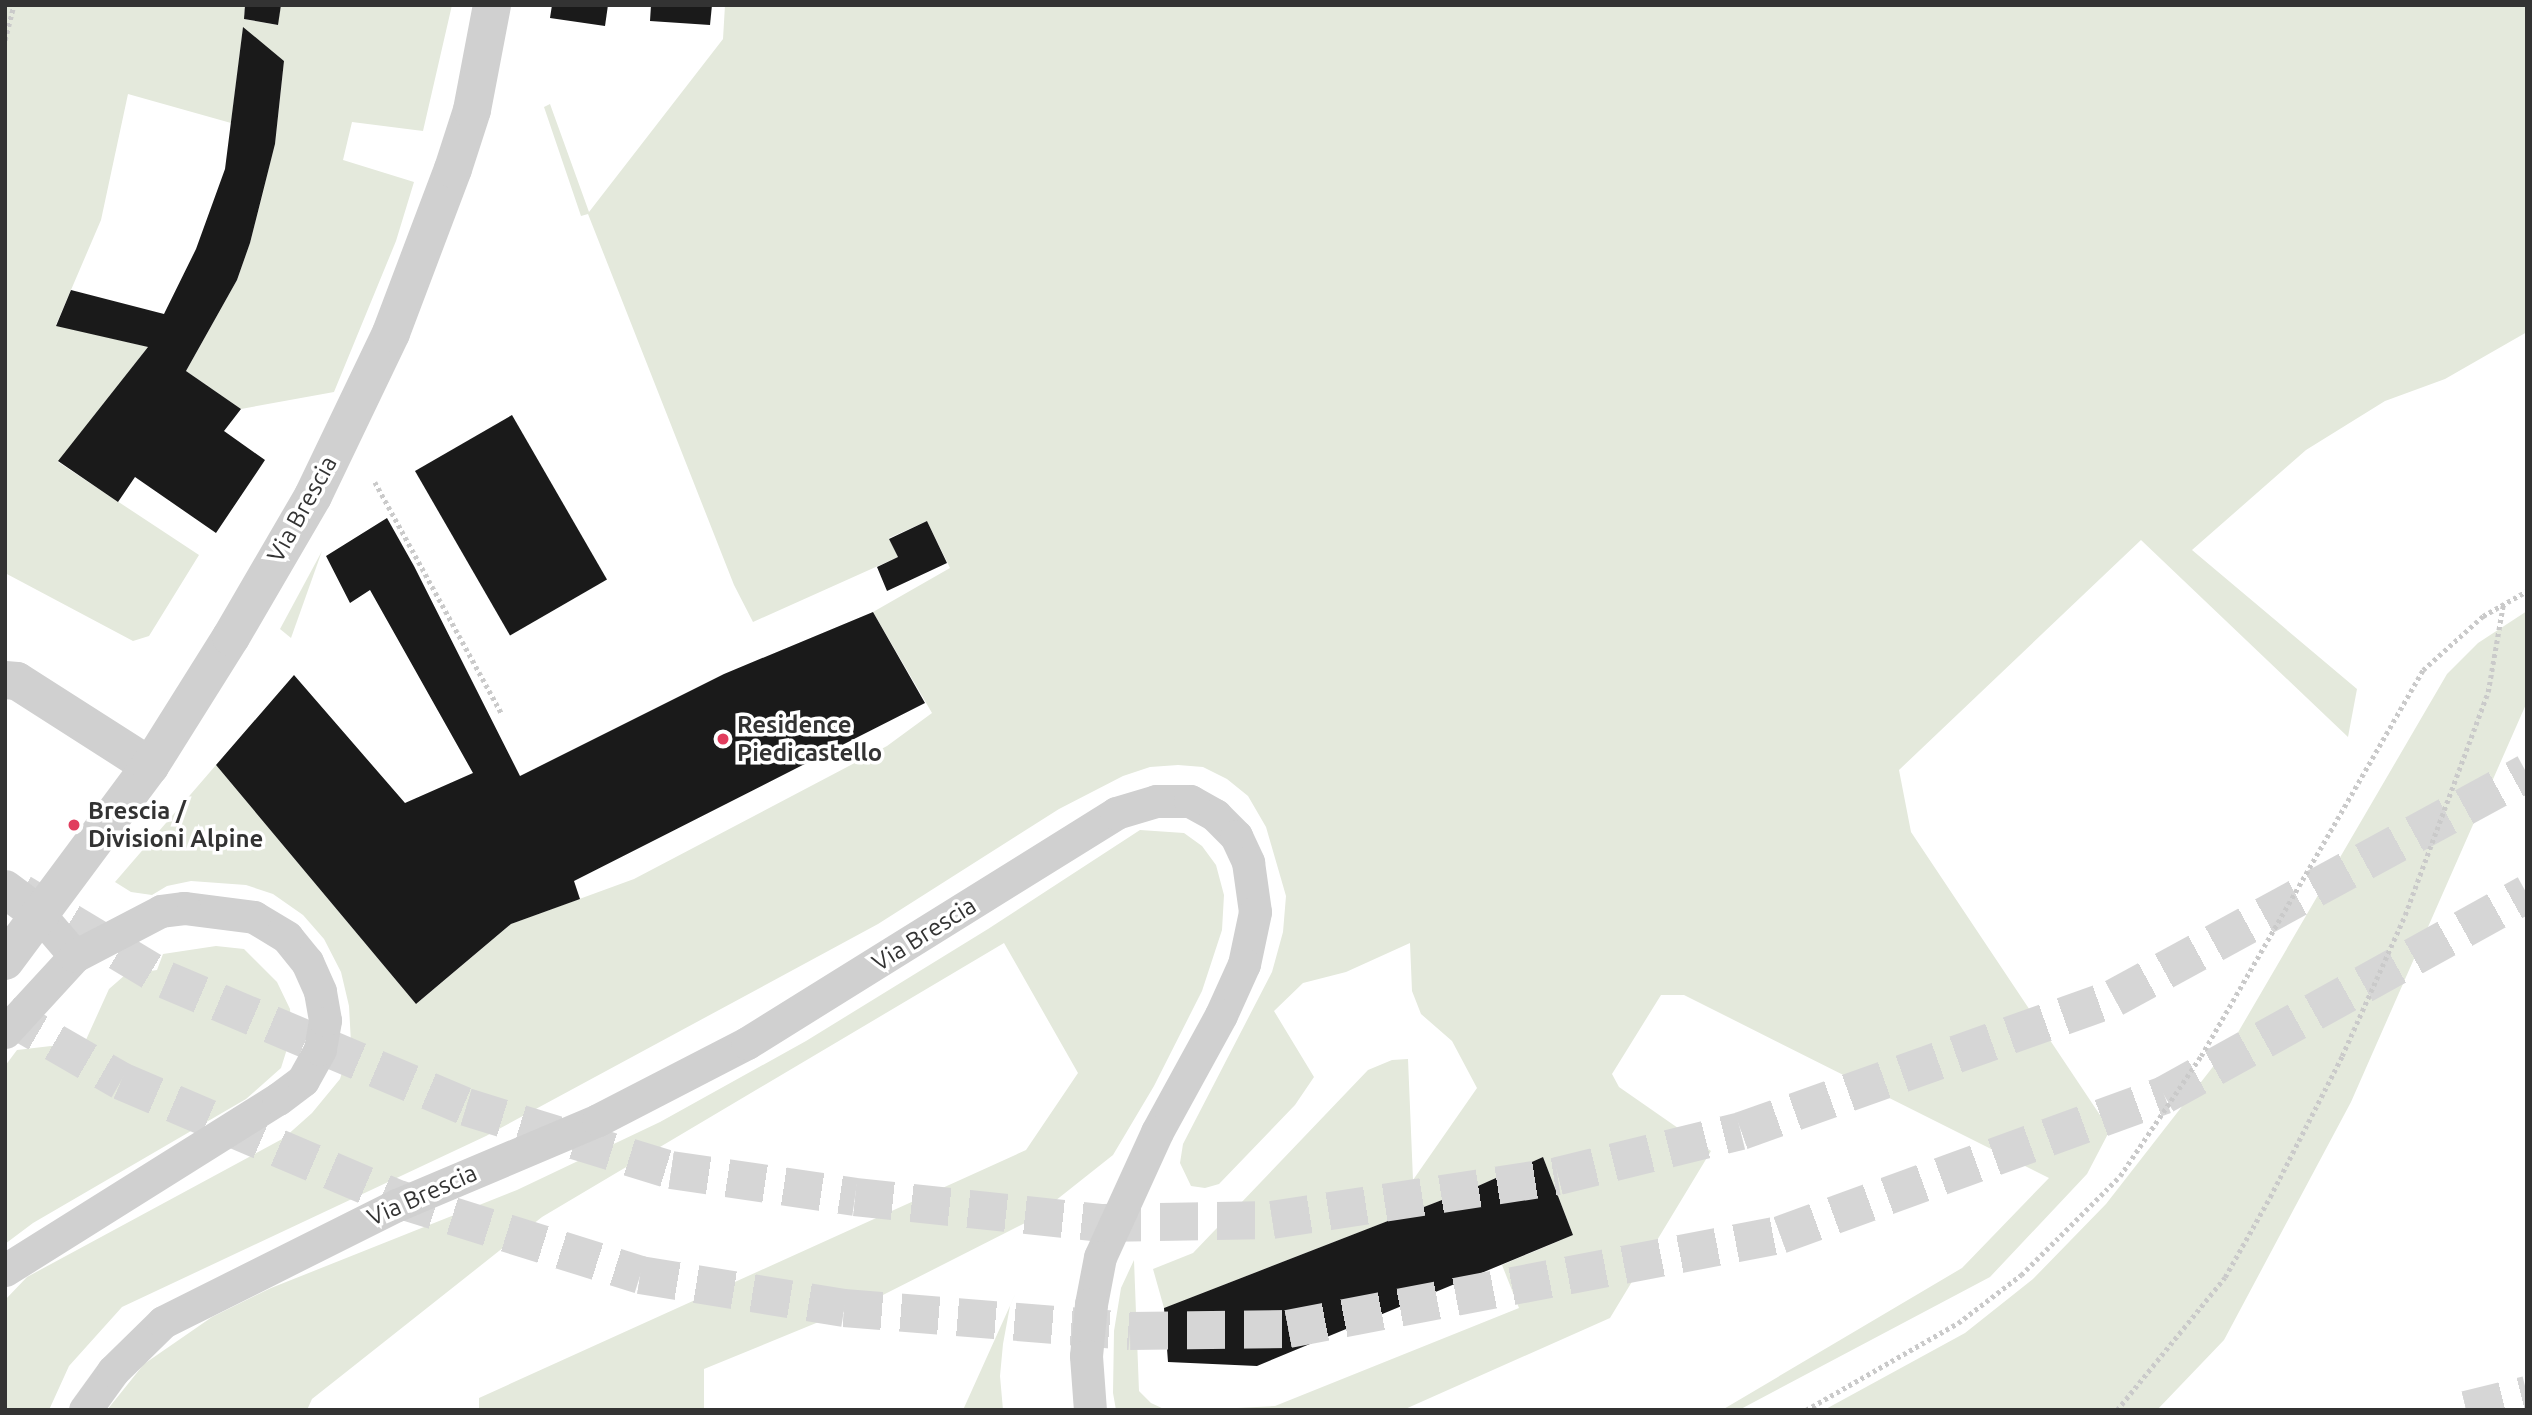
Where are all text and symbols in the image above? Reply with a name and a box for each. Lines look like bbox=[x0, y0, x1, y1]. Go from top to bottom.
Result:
street label: Via Brescia bbox=[261, 451, 343, 567]
place label: Residence Piedicastello bbox=[737, 711, 882, 767]
marker: Residence Piedicastello bbox=[715, 731, 731, 747]
place label: Brescia / Divisioni Alpine bbox=[88, 797, 263, 853]
marker: Brescia / Divisioni Alpine bbox=[66, 817, 82, 833]
street label: Via Brescia bbox=[867, 891, 981, 977]
street label: Via Brescia bbox=[363, 1158, 481, 1232]

